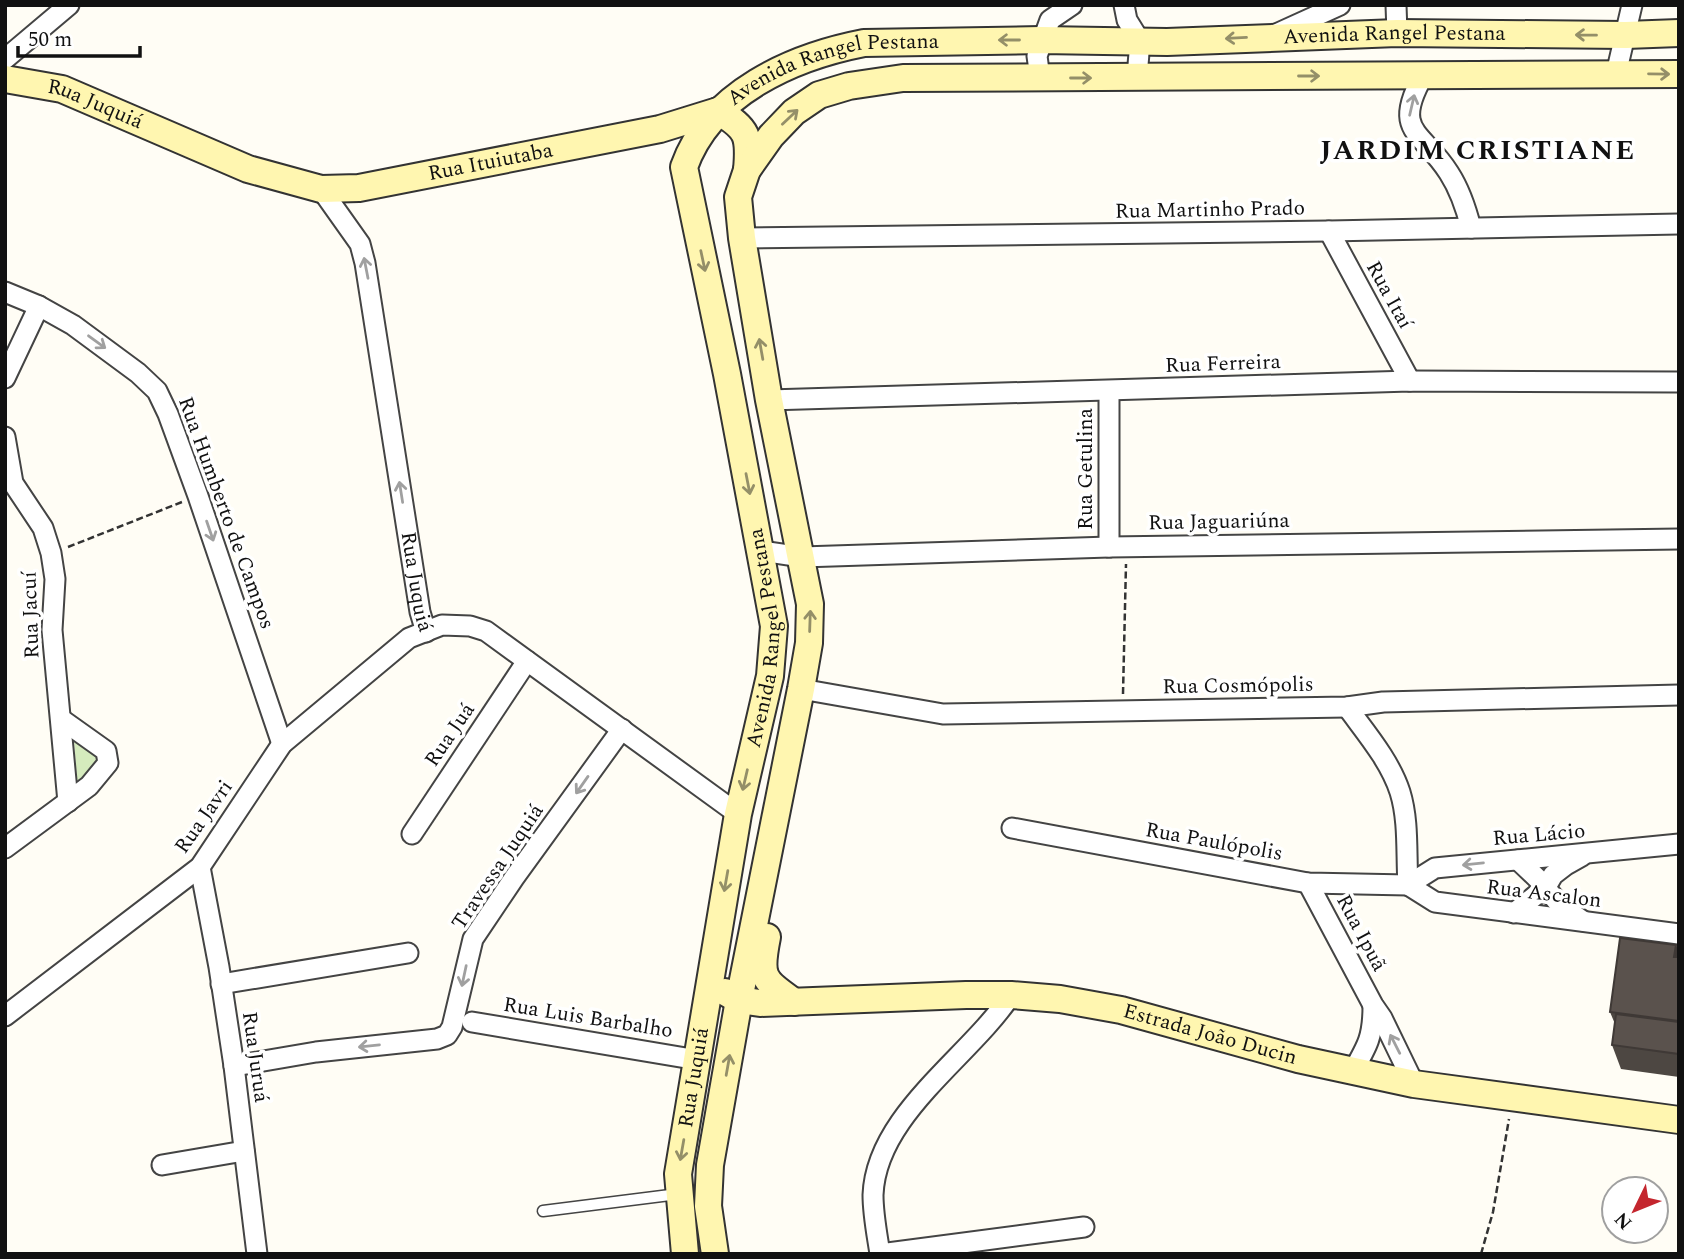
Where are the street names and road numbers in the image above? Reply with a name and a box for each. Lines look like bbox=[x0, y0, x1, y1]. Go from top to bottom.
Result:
street label: Avenida Rangel Pestana bbox=[1282, 17, 1507, 53]
street label: Avenida Rangel Pestana bbox=[720, 26, 940, 114]
street label: Rua Juquiá bbox=[45, 71, 149, 138]
street label: Rua Ituiutaba bbox=[425, 134, 556, 190]
street label: Rua Martinho Prado bbox=[1115, 192, 1305, 228]
street label: Rua Itaí bbox=[1357, 255, 1422, 336]
street label: Rua Ferreira bbox=[1165, 346, 1282, 382]
street label: Rua Humberto de Campos bbox=[169, 392, 283, 634]
street label: Rua Getulina bbox=[1070, 407, 1102, 530]
street label: Rua Jaguariúna bbox=[1148, 505, 1291, 539]
street label: Avenida Rangel Pestana bbox=[738, 525, 790, 751]
street label: Rua Juquiá bbox=[392, 529, 441, 637]
street label: Rua Jacuí bbox=[13, 569, 49, 659]
street label: Rua Cosmópolis bbox=[1162, 669, 1314, 703]
street label: Rua Juá bbox=[417, 696, 484, 773]
street label: Rua Javri bbox=[167, 773, 241, 861]
street label: Travessa Juquiá bbox=[444, 797, 553, 937]
street label: Rua Paulópolis bbox=[1143, 814, 1285, 870]
street label: Rua Lácio bbox=[1491, 815, 1587, 855]
street label: Rua Ascalon bbox=[1485, 871, 1603, 917]
street label: Rua Ipuã bbox=[1327, 889, 1395, 978]
street label: Rua Luis Barbalho bbox=[501, 989, 675, 1047]
street label: Estrada João Ducin bbox=[1119, 995, 1301, 1074]
street label: Rua Juruá bbox=[233, 1010, 277, 1105]
street label: Rua Juquiá bbox=[670, 1024, 718, 1130]

